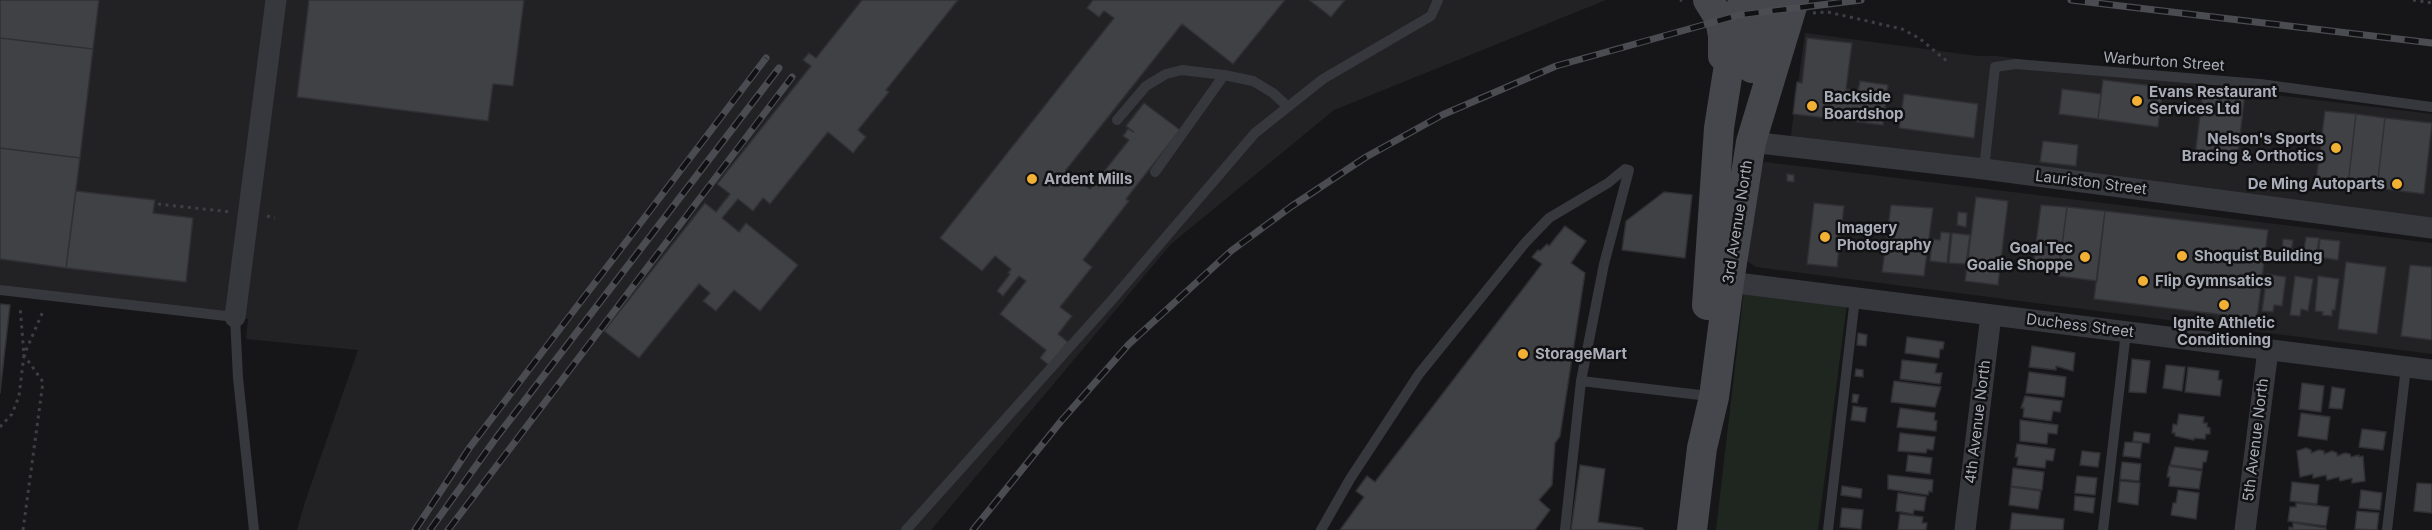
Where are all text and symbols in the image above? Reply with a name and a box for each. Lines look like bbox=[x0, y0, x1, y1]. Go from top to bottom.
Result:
street label: Warburton Street bbox=[2103, 49, 2225, 75]
place label: Evans Restaurant Services Ltd bbox=[2149, 83, 2277, 118]
place label: Backside Boardshop bbox=[1824, 88, 1904, 123]
marker: Evans Restaurant Services Ltd bbox=[2130, 94, 2144, 108]
marker: Backside Boardshop bbox=[1805, 99, 1819, 113]
place label: Nelson's Sports Bracing & Orthotics bbox=[2182, 130, 2324, 165]
marker: Nelson's Sports Bracing & Orthotics bbox=[2329, 141, 2343, 155]
street label: 3rd Avenue North bbox=[1719, 159, 1757, 285]
street label: Lauriston Street bbox=[2034, 167, 2148, 199]
place label: Ardent Mills bbox=[1044, 170, 1132, 188]
marker: Ardent Mills bbox=[1025, 172, 1039, 186]
place label: De Ming Autoparts bbox=[2248, 175, 2385, 193]
marker: De Ming Autoparts bbox=[2390, 177, 2404, 191]
place label: Imagery Photography bbox=[1837, 219, 1931, 254]
marker: Imagery Photography bbox=[1818, 230, 1832, 244]
place label: Goal Tec Goalie Shoppe bbox=[1967, 239, 2073, 274]
place label: Shoquist Building bbox=[2194, 247, 2322, 265]
marker: Shoquist Building bbox=[2175, 249, 2189, 263]
marker: Goal Tec Goalie Shoppe bbox=[2078, 250, 2092, 264]
place label: Flip Gymnsatics bbox=[2155, 272, 2272, 290]
marker: Flip Gymnsatics bbox=[2136, 274, 2150, 288]
marker: Ignite Athletic Conditioning bbox=[2217, 298, 2231, 312]
street label: Duchess Street bbox=[2025, 310, 2135, 342]
place label: Ignite Athletic Conditioning bbox=[2173, 314, 2275, 349]
place label: StorageMart bbox=[1535, 345, 1627, 363]
marker: StorageMart bbox=[1516, 347, 1530, 361]
street label: 4th Avenue North bbox=[1961, 359, 1995, 485]
street label: 5th Avenue North bbox=[2240, 377, 2272, 503]

